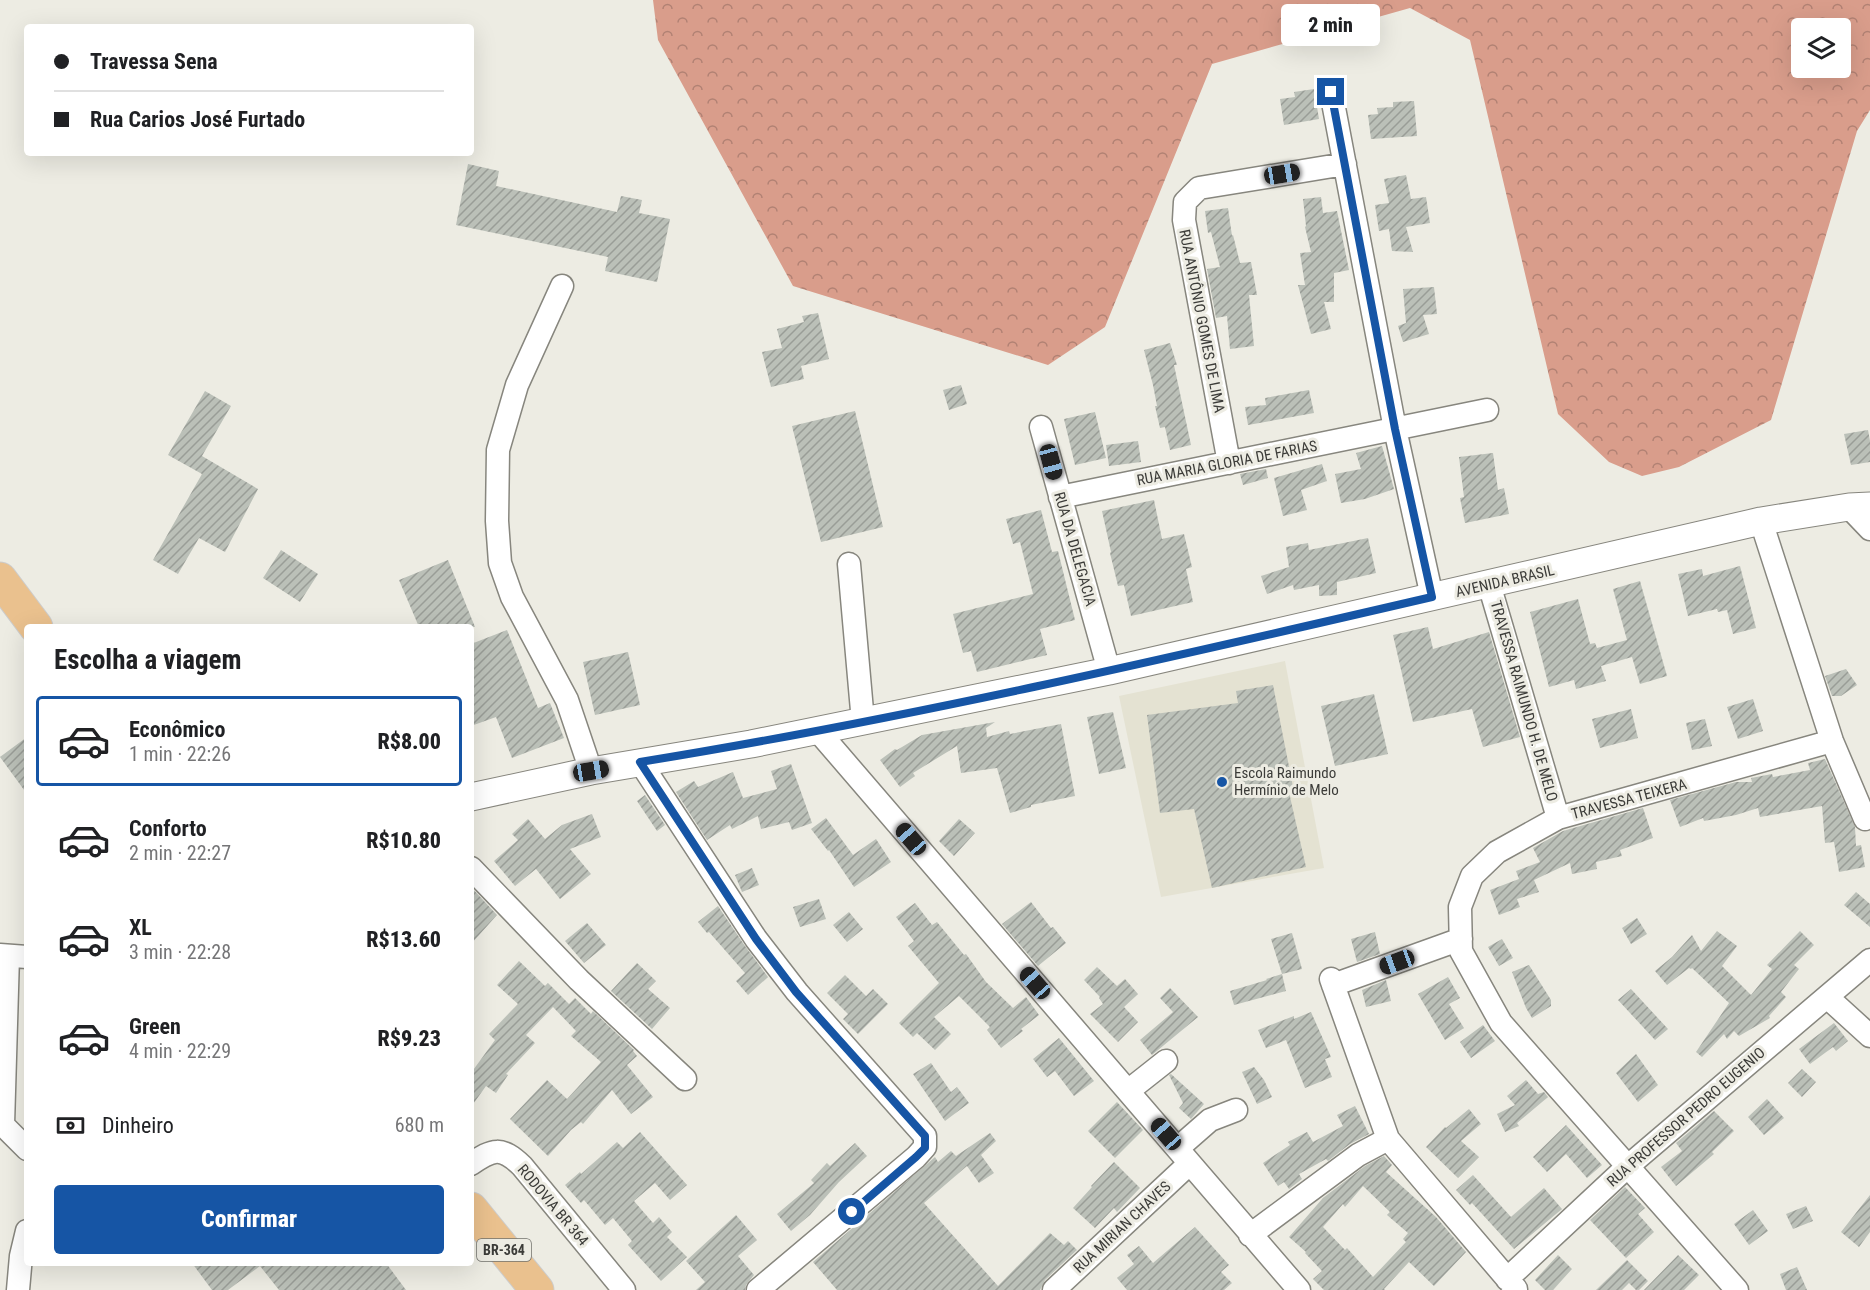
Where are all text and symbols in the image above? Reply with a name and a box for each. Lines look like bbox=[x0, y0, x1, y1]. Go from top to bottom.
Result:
callout: 2 min bbox=[1282, 5, 1380, 47]
text: 2 min bbox=[1308, 13, 1353, 37]
map controls bbox=[1791, 18, 1851, 78]
button: layers bbox=[1791, 18, 1851, 78]
text: Travessa Sena bbox=[90, 49, 218, 74]
route end bbox=[1317, 78, 1344, 105]
text: Rua Carios José Furtado bbox=[90, 107, 305, 132]
car bbox=[1263, 162, 1301, 186]
street label: RUA ANTÔNIO GOMES DE LIMA bbox=[1175, 228, 1229, 415]
street label: RUA MARIA GLORIA DE FARIAS bbox=[1135, 437, 1319, 489]
car bbox=[1038, 442, 1064, 482]
street label: RUA DA DELEGACIA bbox=[1050, 490, 1100, 608]
street label: AVENIDA BRASIL bbox=[1454, 561, 1556, 601]
street label: TRAVESSA RAIMUNDO H. DE MELO bbox=[1487, 598, 1561, 804]
text: Escolha a viagem bbox=[54, 644, 242, 676]
icon: car bbox=[57, 714, 111, 768]
text: Econômico bbox=[129, 717, 225, 742]
text: R$8.00 bbox=[377, 729, 441, 754]
text: 1 min · 22:26 bbox=[129, 742, 231, 766]
car bbox=[572, 759, 610, 783]
place label: Escola Raimundo Hermínio de Melo bbox=[1234, 764, 1339, 799]
marker: Escola Raimundo Hermínio de Melo bbox=[1215, 775, 1229, 789]
street label: TRAVESSA TEIXERA bbox=[1569, 775, 1689, 823]
icon: car bbox=[57, 813, 111, 867]
text: Conforto bbox=[129, 816, 207, 841]
car bbox=[892, 820, 930, 858]
text: R$10.80 bbox=[366, 828, 441, 853]
text: 2 min · 22:27 bbox=[129, 841, 231, 865]
icon: car bbox=[57, 912, 111, 966]
text: XL bbox=[129, 915, 152, 940]
text: R$13.60 bbox=[366, 927, 441, 952]
text: 3 min · 22:28 bbox=[129, 940, 231, 964]
car bbox=[1377, 947, 1417, 977]
car bbox=[1016, 964, 1054, 1002]
icon: car bbox=[57, 1011, 111, 1065]
text: Green bbox=[129, 1014, 181, 1039]
text: R$9.23 bbox=[377, 1026, 441, 1051]
text: 4 min · 22:29 bbox=[129, 1039, 231, 1063]
street label: RUA PROFESSOR PEDRO EUGENIO bbox=[1603, 1044, 1769, 1190]
icon: cash bbox=[54, 1109, 87, 1142]
text: Dinheiro bbox=[102, 1113, 174, 1138]
text: 680 m bbox=[395, 1113, 444, 1137]
car bbox=[1147, 1115, 1185, 1153]
street label: RODOVIA BR 364 bbox=[514, 1161, 592, 1249]
street label: RUA MIRIAN CHAVES bbox=[1070, 1177, 1174, 1277]
button: Confirmar bbox=[54, 1185, 444, 1254]
route start bbox=[838, 1198, 865, 1225]
road number: BR-364 bbox=[477, 1239, 531, 1261]

